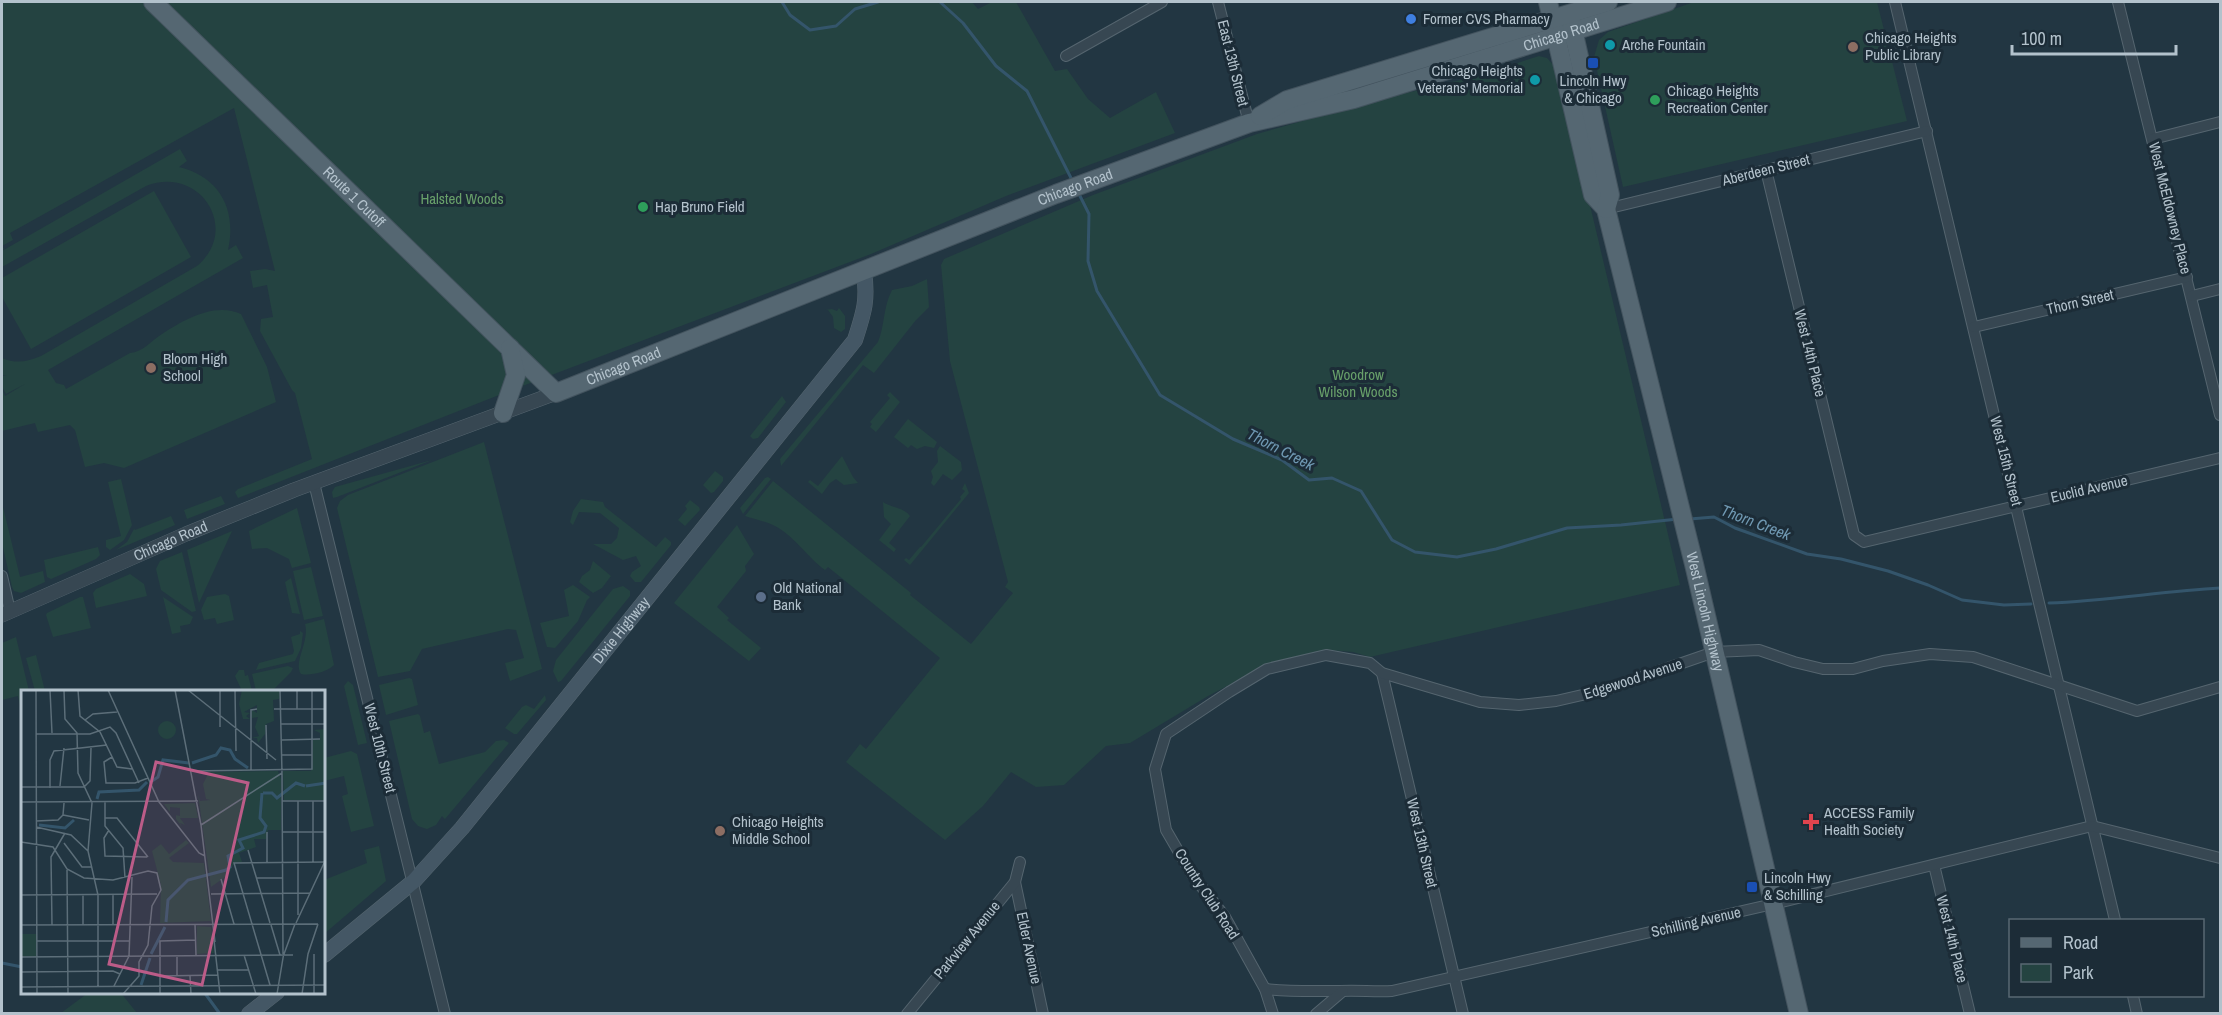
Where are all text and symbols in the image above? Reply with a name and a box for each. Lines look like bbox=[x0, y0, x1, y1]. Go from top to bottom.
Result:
place label: Former CVS Pharmacy bbox=[1423, 8, 1550, 29]
marker: Former CVS Pharmacy bbox=[1404, 12, 1418, 26]
street label: Chicago Road bbox=[1520, 13, 1602, 56]
street label: East 13th Street bbox=[1213, 18, 1254, 109]
scale bar bbox=[2012, 18, 2176, 56]
text: 100 m bbox=[2021, 26, 2062, 51]
place label: Chicago Heights Public Library bbox=[1865, 27, 1957, 65]
place label: Arche Fountain bbox=[1621, 34, 1706, 55]
marker: Arche Fountain bbox=[1603, 38, 1617, 52]
marker: Chicago Heights Public Library bbox=[1846, 40, 1860, 54]
marker: Lincoln Hwy & Chicago bbox=[1586, 56, 1600, 70]
place label: Chicago Heights Veterans' Memorial bbox=[1417, 60, 1523, 98]
place label: Lincoln Hwy & Chicago bbox=[1560, 70, 1627, 108]
marker: Chicago Heights Veterans' Memorial bbox=[1528, 73, 1542, 87]
place label: Chicago Heights Recreation Center bbox=[1667, 80, 1768, 118]
marker: Chicago Heights Recreation Center bbox=[1648, 93, 1662, 107]
street label: West McEldowney Place bbox=[2144, 140, 2197, 276]
street label: Aberdeen Street bbox=[1719, 148, 1812, 191]
street label: Route 1 Cutoff bbox=[319, 162, 390, 232]
street label: Chicago Road bbox=[1034, 163, 1115, 210]
park label: Halsted Woods bbox=[420, 188, 504, 209]
place label: Hap Bruno Field bbox=[655, 196, 745, 217]
marker: Hap Bruno Field bbox=[636, 200, 650, 214]
street label: Thorn Street bbox=[2044, 283, 2116, 319]
street label: West 14th Place bbox=[1789, 307, 1832, 399]
street label: Chicago Road bbox=[583, 341, 664, 390]
place label: Bloom High School bbox=[163, 348, 227, 386]
marker: Bloom High School bbox=[144, 361, 158, 375]
park label: Woodrow Wilson Woods bbox=[1318, 364, 1398, 402]
street label: West 15th Street bbox=[1985, 414, 2028, 508]
water label: Thorn Creek bbox=[1244, 423, 1319, 476]
street label: Euclid Avenue bbox=[2048, 469, 2130, 508]
water label: Thorn Creek bbox=[1718, 499, 1794, 545]
street label: Chicago Road bbox=[130, 515, 210, 566]
street label: West Lincoln Highway bbox=[1681, 550, 1730, 674]
place label: Old National Bank bbox=[773, 577, 841, 615]
marker: Old National Bank bbox=[754, 590, 768, 604]
street label: Dixie Highway bbox=[588, 591, 655, 668]
street label: Edgewood Avenue bbox=[1581, 653, 1685, 704]
inset map bbox=[21, 690, 326, 994]
street label: West 10th Street bbox=[359, 701, 402, 795]
street label: West 13th Street bbox=[1402, 796, 1443, 890]
place label: ACCESS Family Health Society bbox=[1823, 802, 1915, 840]
place label: Chicago Heights Middle School bbox=[732, 811, 824, 849]
marker: ACCESS Family Health Society bbox=[1802, 813, 1820, 831]
marker: Chicago Heights Middle School bbox=[713, 824, 727, 838]
street label: Country Club Road bbox=[1170, 844, 1245, 943]
place label: Lincoln Hwy & Schilling bbox=[1764, 867, 1832, 905]
marker: Lincoln Hwy & Schilling bbox=[1745, 880, 1759, 894]
street label: West 14th Place bbox=[1931, 893, 1974, 985]
street label: Parkview Avenue bbox=[929, 896, 1005, 983]
street label: Schilling Avenue bbox=[1649, 901, 1743, 942]
street label: Elder Avenue bbox=[1012, 910, 1047, 986]
legend bbox=[2009, 919, 2204, 997]
text: Road bbox=[2063, 930, 2098, 955]
text: Park bbox=[2063, 960, 2094, 985]

